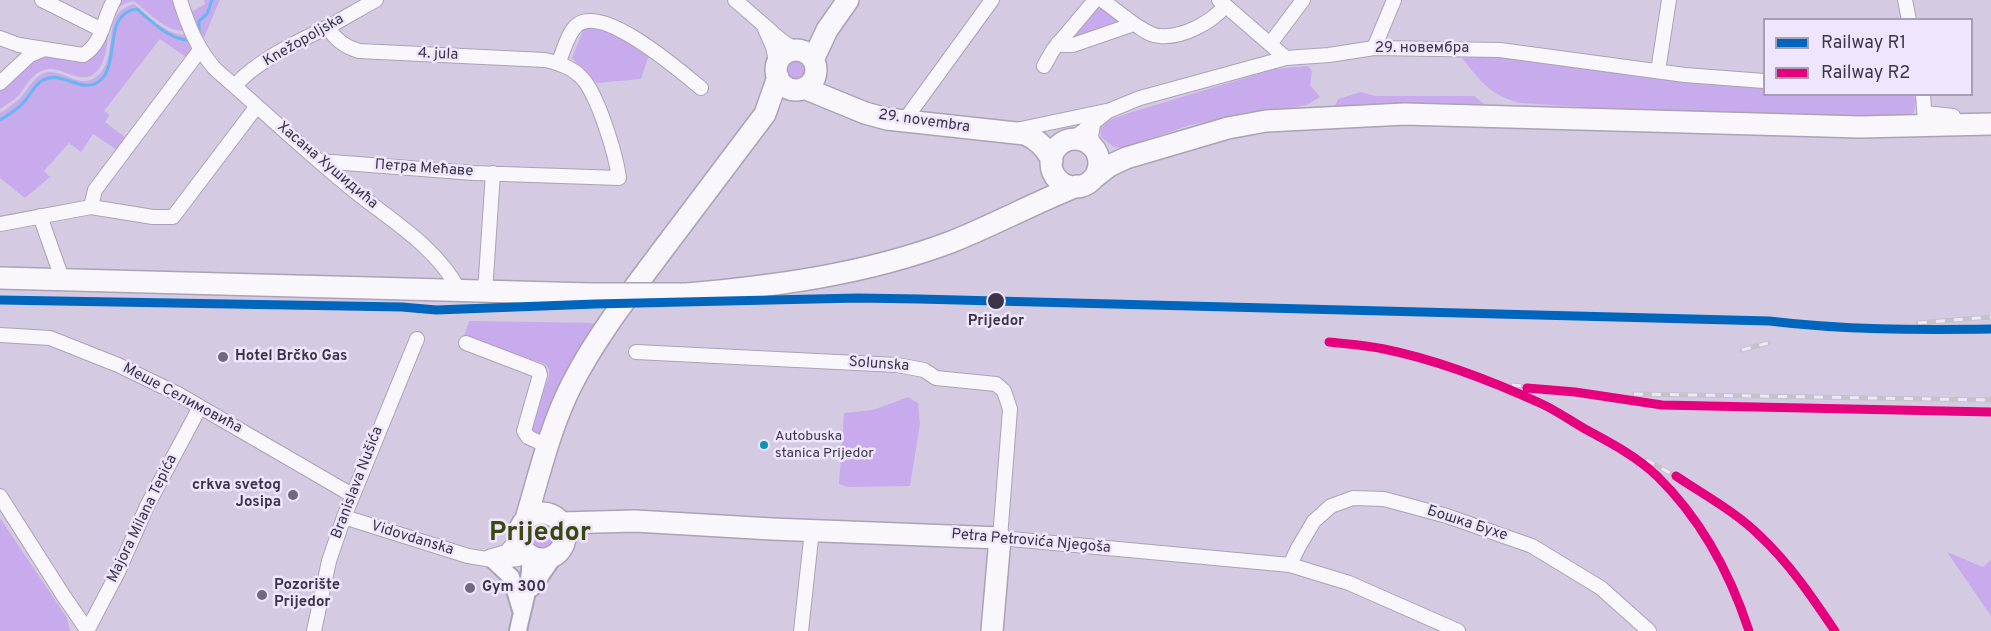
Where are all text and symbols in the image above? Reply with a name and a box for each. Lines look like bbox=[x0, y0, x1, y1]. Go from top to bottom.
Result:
street label: Knežopoljska bbox=[261, 11, 347, 71]
legend bbox=[1763, 18, 1973, 96]
text: Railway R1 bbox=[1821, 32, 1906, 55]
street label: 29. новембра bbox=[1375, 40, 1469, 58]
street label: 4. jula bbox=[418, 45, 458, 65]
text: Railway R2 bbox=[1821, 62, 1910, 85]
street label: 29. novembra bbox=[877, 107, 971, 137]
street label: Хасана Хушидића bbox=[273, 119, 381, 213]
street label: Петра Мећаве bbox=[374, 157, 474, 181]
marker: Prijedor bbox=[986, 291, 1006, 311]
place label: Prijedor bbox=[968, 313, 1024, 331]
place label: Hotel Brčko Gas bbox=[235, 348, 347, 366]
marker: Hotel Brčko Gas bbox=[216, 350, 230, 364]
street label: Solunska bbox=[848, 354, 910, 376]
street label: Меше Селимовића bbox=[119, 360, 245, 438]
street label: Branislava Nušića bbox=[328, 424, 388, 542]
place label: Autobuska stanica Prijedor bbox=[775, 429, 874, 461]
marker: Autobuska stanica Prijedor bbox=[758, 439, 770, 451]
street label: Majora Milana Tepića bbox=[104, 452, 182, 586]
place label: crkva svetog Josipa bbox=[192, 477, 281, 512]
marker: crkva svetog Josipa bbox=[286, 488, 300, 502]
street label: Бошка Бухе bbox=[1424, 502, 1510, 546]
street label: Vidovdanska bbox=[369, 518, 455, 560]
district label: Prijedor bbox=[489, 519, 591, 551]
street label: Petra Petrovića Njegoša bbox=[950, 526, 1112, 558]
place label: Pozorište Prijedor bbox=[274, 577, 340, 612]
place label: Gym 300 bbox=[482, 579, 546, 597]
marker: Gym 300 bbox=[463, 581, 477, 595]
marker: Pozorište Prijedor bbox=[255, 588, 269, 602]

